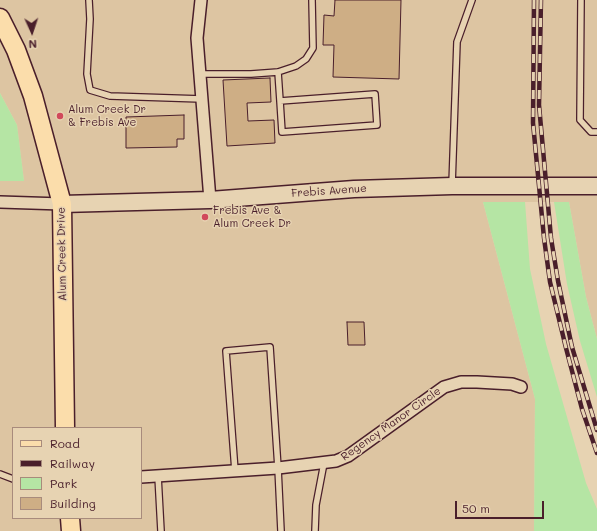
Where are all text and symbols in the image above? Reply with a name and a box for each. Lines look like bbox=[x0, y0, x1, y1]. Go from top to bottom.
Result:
north arrow bbox=[12, 12, 52, 52]
text: N bbox=[28, 37, 37, 52]
place label: Alum Creek Dr & Frebis Ave bbox=[68, 103, 146, 129]
marker: Alum Creek Dr & Frebis Ave bbox=[55, 111, 65, 121]
street label: Frebis Avenue bbox=[291, 182, 367, 200]
place label: Frebis Ave & Alum Creek Dr bbox=[213, 204, 291, 230]
street label: Alum Creek Drive bbox=[55, 207, 69, 301]
marker: Frebis Ave & Alum Creek Dr bbox=[200, 212, 210, 222]
street label: Regency Manor Circle bbox=[339, 384, 443, 464]
legend bbox=[12, 427, 142, 519]
text: Road bbox=[50, 435, 80, 451]
text: Railway bbox=[50, 455, 95, 471]
text: Park bbox=[50, 475, 77, 491]
scale bar bbox=[457, 493, 546, 519]
text: Building bbox=[50, 495, 96, 511]
text: 50 m bbox=[462, 500, 490, 516]

